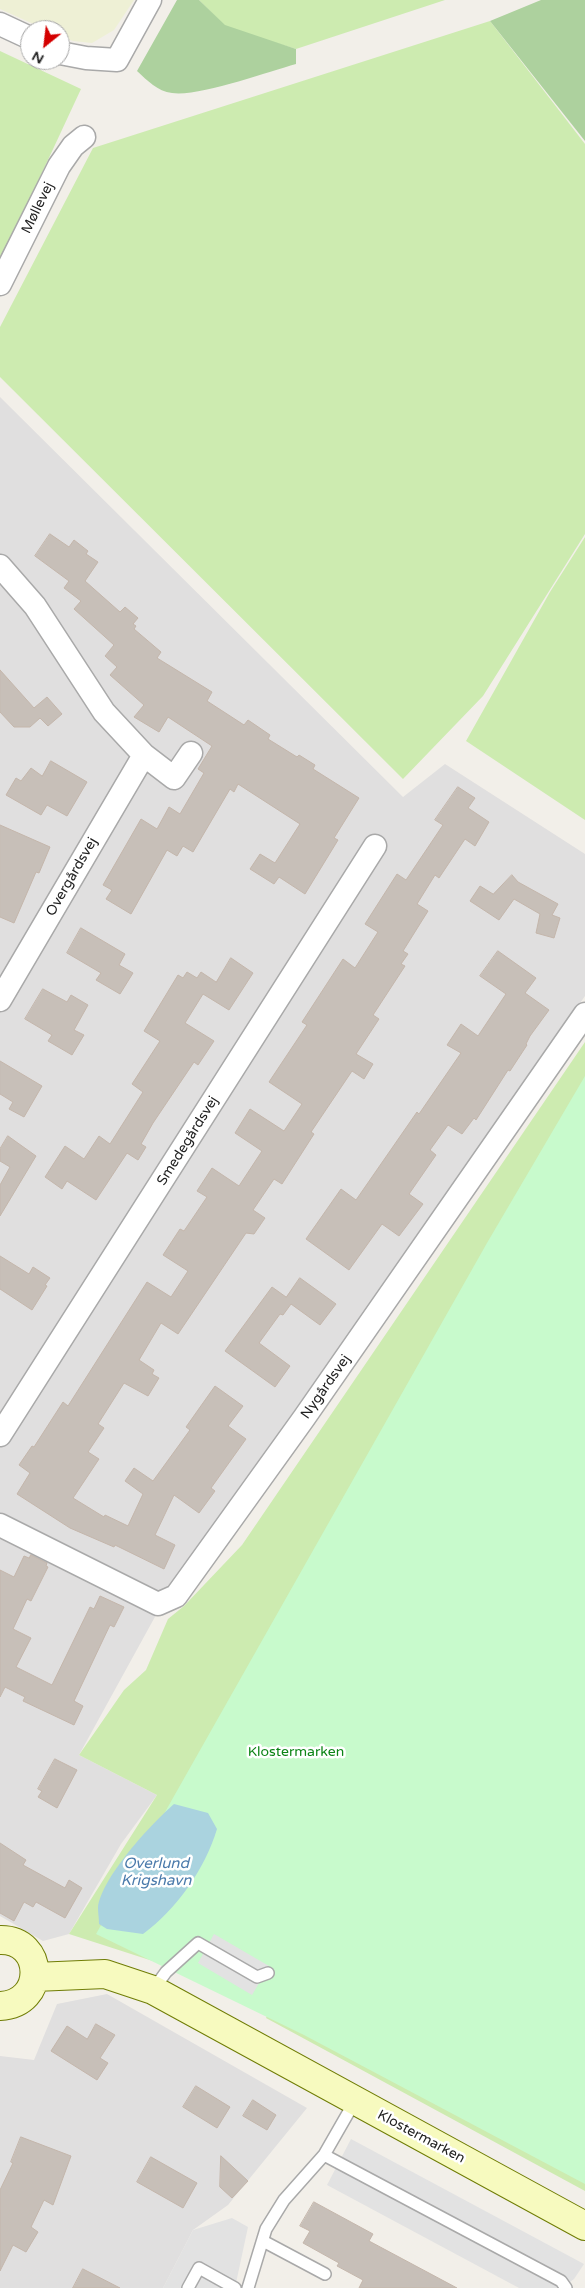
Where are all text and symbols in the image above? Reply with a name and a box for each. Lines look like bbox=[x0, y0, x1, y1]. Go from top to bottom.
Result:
north arrow bbox=[20, 20, 70, 70]
text: N bbox=[29, 48, 47, 68]
street label: Møllevej bbox=[18, 179, 58, 237]
street label: Overgårdsvej bbox=[43, 835, 101, 919]
street label: Smedegårdsvej bbox=[154, 1093, 222, 1189]
street label: Nygårdsvej bbox=[298, 1352, 354, 1422]
park label: Klostermarken bbox=[248, 1744, 344, 1760]
water label: Overlund Krigshavn bbox=[121, 1855, 191, 1890]
street label: Klostermarken bbox=[374, 2107, 468, 2167]

